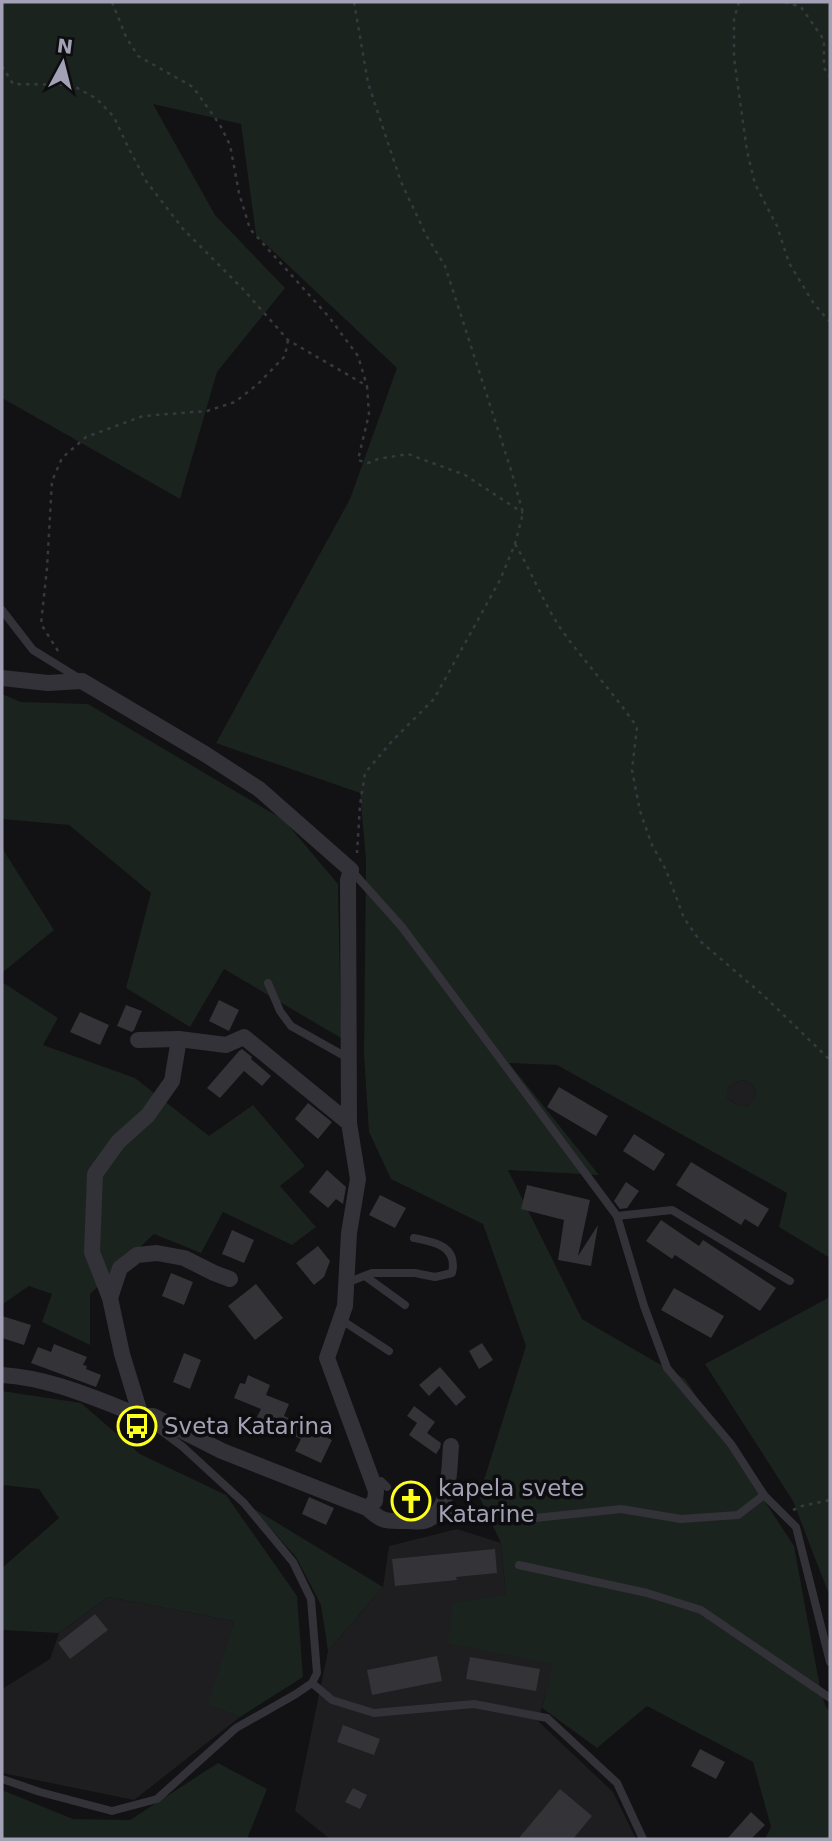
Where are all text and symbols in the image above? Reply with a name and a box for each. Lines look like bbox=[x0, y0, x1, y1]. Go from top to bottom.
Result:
north arrow bbox=[28, 28, 98, 98]
text: N bbox=[56, 34, 74, 58]
bus stop icon: Sveta Katarina bbox=[116, 1405, 158, 1447]
place label: Sveta Katarina bbox=[164, 1413, 333, 1439]
place label: kapela svete Katarine bbox=[438, 1475, 584, 1527]
church icon: kapela svete Katarine bbox=[390, 1480, 432, 1522]

